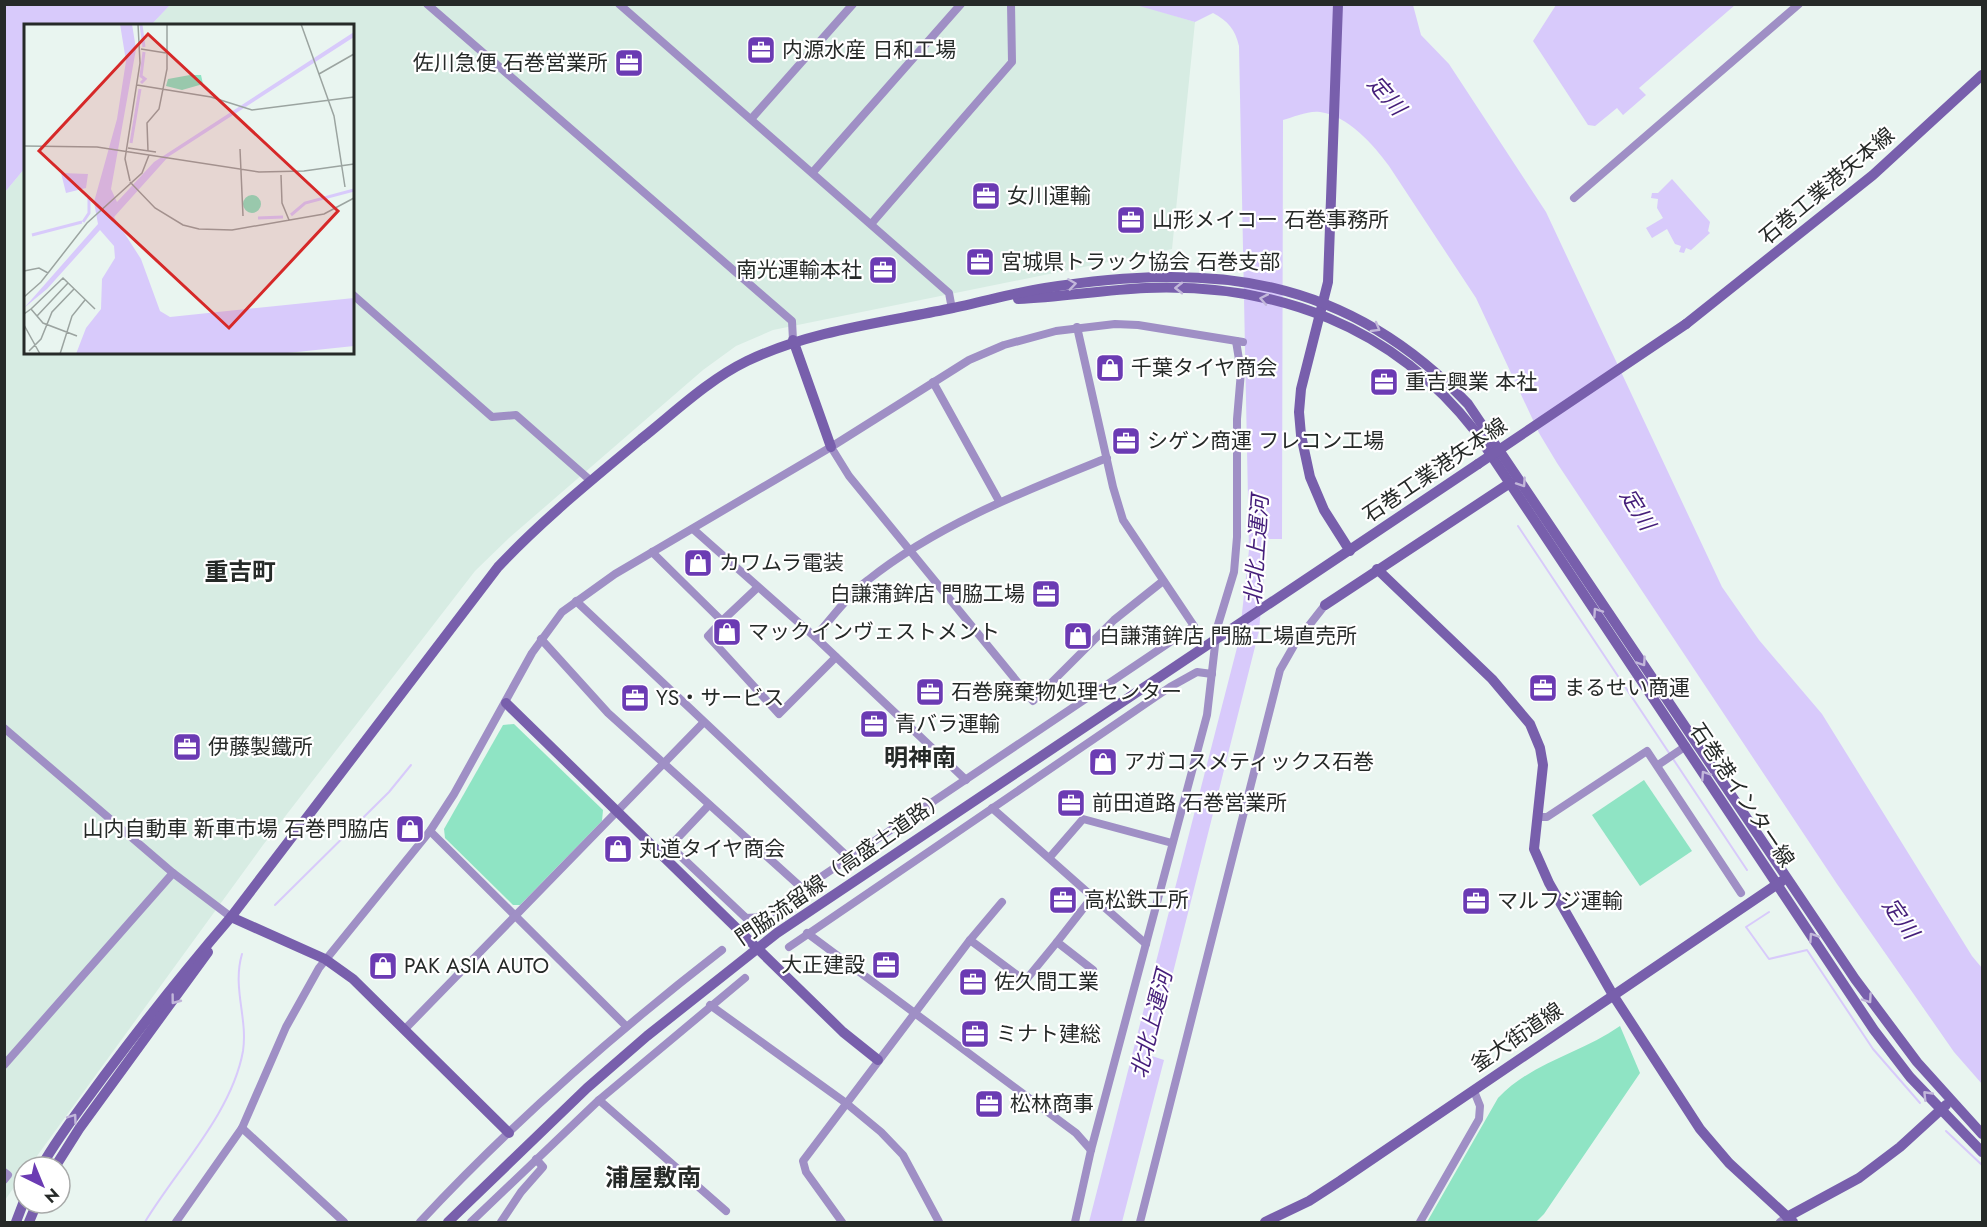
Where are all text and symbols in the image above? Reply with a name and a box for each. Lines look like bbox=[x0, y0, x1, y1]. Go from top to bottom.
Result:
inset map bbox=[24, 24, 354, 354]
office icon: 内源水産 日和工場 bbox=[745, 34, 777, 66]
place label: 内源水産 日和工場 bbox=[782, 35, 956, 65]
office icon: 佐川急便 石巻営業所 bbox=[613, 47, 645, 79]
place label: 佐川急便 石巻営業所 bbox=[413, 48, 608, 78]
water label: 定川 bbox=[1360, 68, 1415, 124]
street label: 石巻工業港矢本線 bbox=[1753, 121, 1901, 251]
office icon: 女川運輸 bbox=[970, 180, 1002, 212]
place label: 女川運輸 bbox=[1007, 181, 1091, 211]
office icon: 山形メイコー 石巻事務所 bbox=[1115, 204, 1147, 236]
place label: 山形メイコー 石巻事務所 bbox=[1152, 205, 1389, 235]
office icon: 宮城県トラック協会 石巻支部 bbox=[964, 246, 996, 278]
place label: 宮城県トラック協会 石巻支部 bbox=[1001, 247, 1280, 277]
office icon: 南光運輸本社 bbox=[867, 254, 899, 286]
place label: 南光運輸本社 bbox=[736, 255, 862, 285]
one-way arrow bbox=[1067, 279, 1077, 291]
one-way arrow bbox=[1175, 282, 1184, 294]
one-way arrow bbox=[1259, 293, 1269, 306]
one-way arrow bbox=[1370, 321, 1380, 332]
shop icon: 千葉タイヤ商会 bbox=[1094, 352, 1126, 384]
place label: 千葉タイヤ商会 bbox=[1131, 353, 1277, 383]
office icon: 重吉興業 本社 bbox=[1368, 366, 1400, 398]
place label: 重吉興業 本社 bbox=[1405, 367, 1537, 397]
street label: 石巻工業港矢本線 bbox=[1357, 411, 1513, 529]
office icon: シゲン商運 フレコン工場 bbox=[1110, 425, 1142, 457]
place label: シゲン商運 フレコン工場 bbox=[1147, 426, 1384, 456]
one-way arrow bbox=[1515, 476, 1526, 487]
water label: 定川 bbox=[1613, 482, 1664, 538]
water label: 北北上運河 bbox=[1236, 490, 1276, 606]
shop icon: カワムラ電装 bbox=[682, 547, 714, 579]
place label: カワムラ電装 bbox=[719, 548, 844, 578]
district label: 重吉町 bbox=[204, 554, 276, 589]
office icon: 白謙蒲鉾店 門脇工場 bbox=[1030, 578, 1062, 610]
place label: 白謙蒲鉾店 門脇工場 bbox=[830, 579, 1025, 609]
one-way arrow bbox=[1593, 608, 1604, 619]
shop icon: マックインヴェストメント bbox=[711, 616, 743, 648]
place label: マックインヴェストメント bbox=[748, 617, 1000, 647]
shop icon: 白謙蒲鉾店 門脇工場直売所 bbox=[1062, 620, 1094, 652]
place label: 白謙蒲鉾店 門脇工場直売所 bbox=[1099, 621, 1357, 651]
one-way arrow bbox=[1635, 656, 1646, 667]
office icon: まるせい商運 bbox=[1527, 672, 1559, 704]
place label: まるせい商運 bbox=[1564, 673, 1690, 703]
office icon: 石巻廃棄物処理センター bbox=[914, 676, 946, 708]
place label: 石巻廃棄物処理センター bbox=[951, 677, 1182, 707]
office icon: YS・サービス bbox=[619, 682, 651, 714]
place label: YS・サービス bbox=[656, 683, 784, 713]
office icon: 青バラ運輸 bbox=[858, 708, 890, 740]
place label: 青バラ運輸 bbox=[895, 709, 1000, 739]
street label: 石巻港インター線 bbox=[1683, 717, 1801, 873]
office icon: 伊藤製鐵所 bbox=[171, 731, 203, 763]
place label: 伊藤製鐵所 bbox=[208, 732, 313, 762]
district label: 明神南 bbox=[884, 740, 956, 775]
shop icon: アガコスメティックス石巻 bbox=[1087, 746, 1119, 778]
place label: アガコスメティックス石巻 bbox=[1124, 747, 1374, 777]
one-way arrow bbox=[1701, 770, 1712, 781]
street label: 門脇流留線（高盛土道路） bbox=[729, 783, 953, 953]
office icon: 前田道路 石巻営業所 bbox=[1055, 787, 1087, 819]
place label: 前田道路 石巻営業所 bbox=[1092, 788, 1287, 818]
shop icon: 山内自動車 新車市場 石巻門脇店 bbox=[394, 813, 426, 845]
place label: 山内自動車 新車市場 石巻門脇店 bbox=[82, 814, 389, 844]
shop icon: 丸道タイヤ商会 bbox=[602, 833, 634, 865]
place label: 丸道タイヤ商会 bbox=[639, 834, 785, 864]
office icon: 高松鉄工所 bbox=[1047, 884, 1079, 916]
place label: 高松鉄工所 bbox=[1084, 885, 1189, 915]
office icon: マルフジ運輸 bbox=[1460, 885, 1492, 917]
place label: マルフジ運輸 bbox=[1497, 886, 1623, 916]
water label: 定川 bbox=[1875, 891, 1928, 947]
one-way arrow bbox=[1808, 933, 1820, 943]
office icon: 大正建設 bbox=[870, 949, 902, 981]
shop icon: PAK ASIA AUTO bbox=[367, 950, 399, 982]
place label: 大正建設 bbox=[781, 950, 865, 980]
place label: PAK ASIA AUTO bbox=[404, 951, 549, 981]
water label: 北北上運河 bbox=[1122, 963, 1181, 1081]
office icon: 佐久間工業 bbox=[957, 966, 989, 998]
place label: 佐久間工業 bbox=[994, 967, 1099, 997]
one-way arrow bbox=[1861, 992, 1872, 1003]
one-way arrow bbox=[171, 994, 182, 1005]
street label: 釜大街道線 bbox=[1465, 995, 1569, 1079]
office icon: ミナト建総 bbox=[959, 1018, 991, 1050]
place label: ミナト建総 bbox=[996, 1019, 1101, 1049]
office icon: 松林商事 bbox=[973, 1088, 1005, 1120]
place label: 松林商事 bbox=[1010, 1089, 1094, 1119]
one-way arrow bbox=[1923, 1091, 1934, 1101]
one-way arrow bbox=[66, 1114, 77, 1125]
north arrow bbox=[12, 1155, 72, 1215]
district label: 浦屋敷南 bbox=[605, 1160, 701, 1195]
text: N bbox=[39, 1183, 64, 1208]

